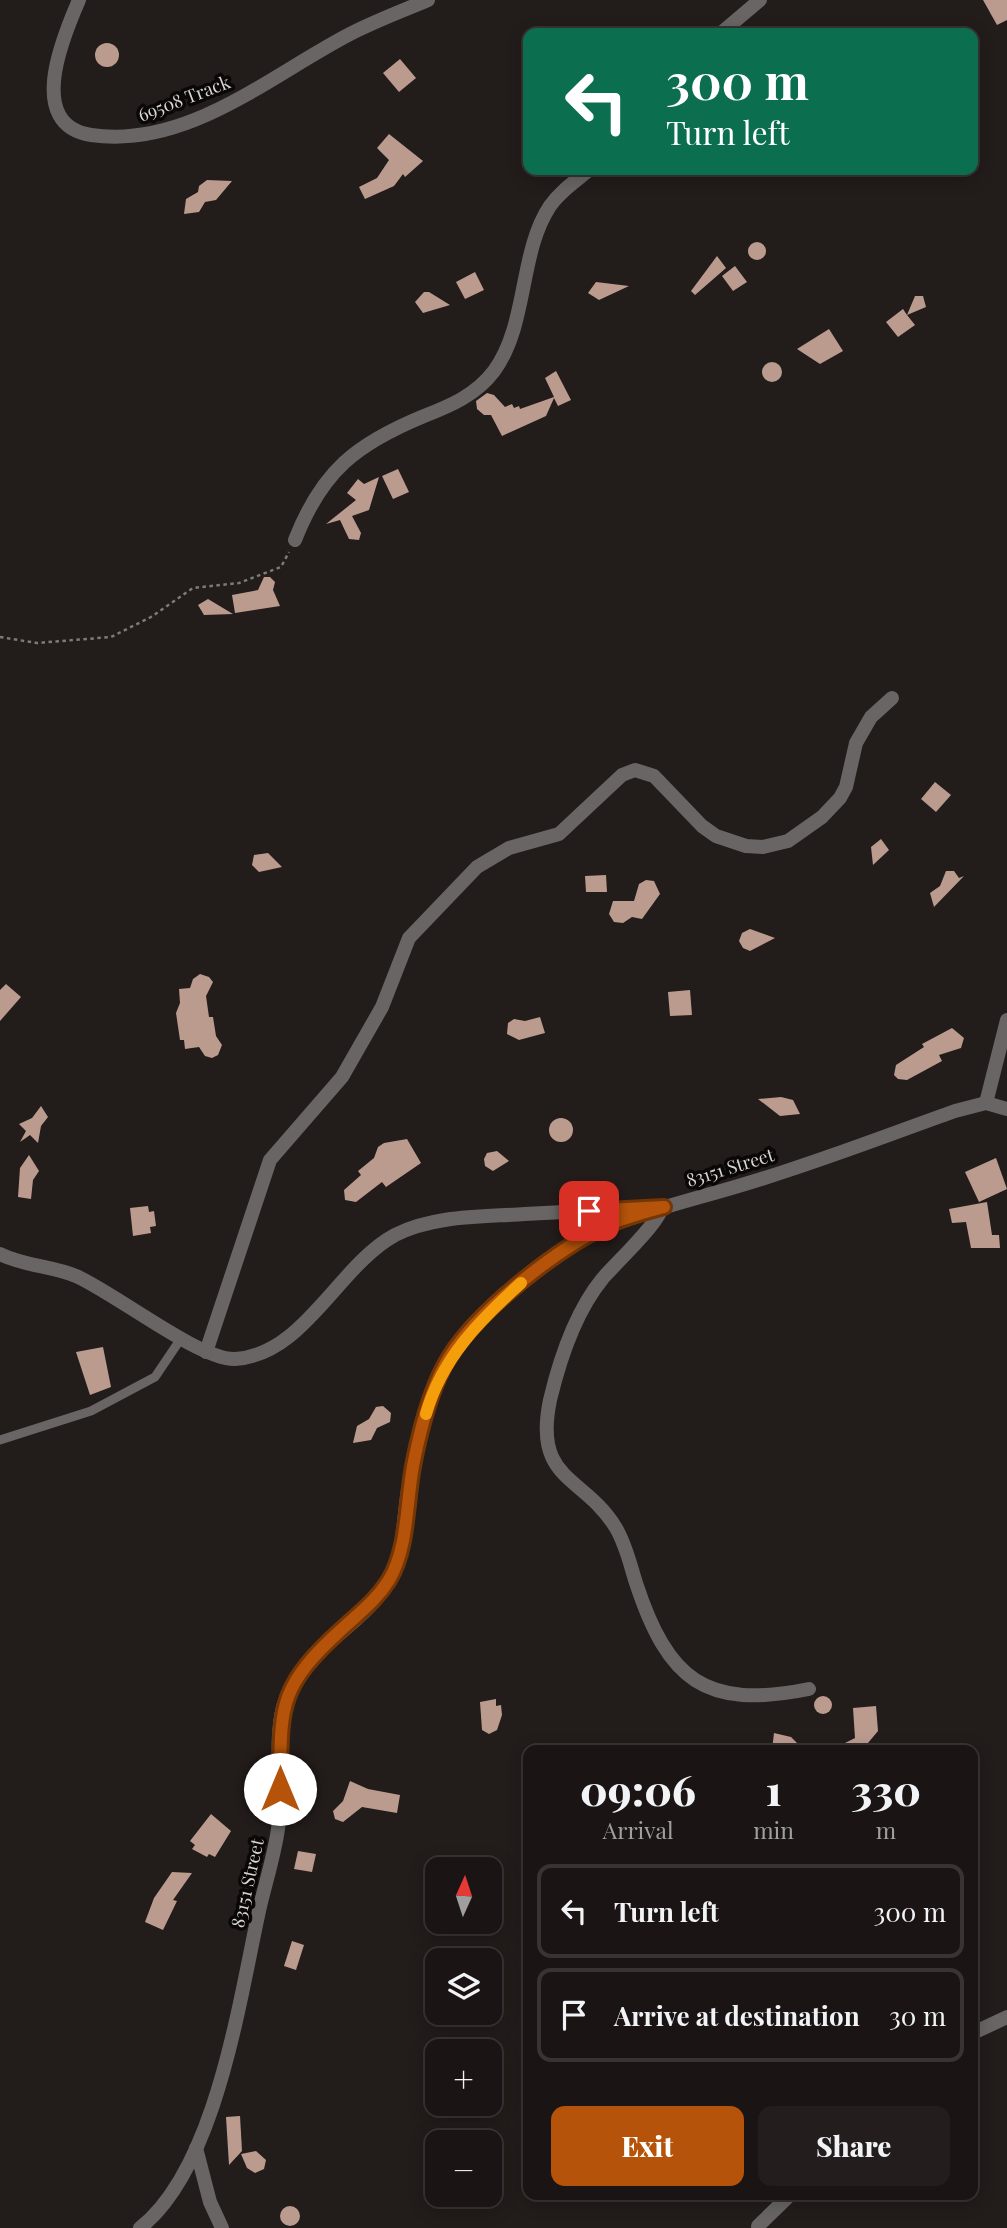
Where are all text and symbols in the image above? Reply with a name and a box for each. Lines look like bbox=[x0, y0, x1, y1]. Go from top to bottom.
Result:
text: 300 m bbox=[666, 47, 809, 112]
icon: left bbox=[551, 56, 642, 147]
street label: 69508 Track bbox=[134, 69, 234, 127]
text: Turn left bbox=[666, 110, 790, 153]
street label: 83151 Street bbox=[683, 1142, 777, 1192]
pin bbox=[559, 1181, 619, 1241]
icon: arrive bbox=[570, 1192, 608, 1230]
position arrow bbox=[243, 1752, 317, 1826]
text: 09:06 bbox=[580, 1761, 696, 1817]
text: 1 bbox=[765, 1761, 782, 1817]
text: 330 bbox=[851, 1761, 921, 1817]
text: Arrival bbox=[603, 1814, 674, 1845]
text: min bbox=[753, 1814, 794, 1845]
text: m bbox=[876, 1814, 896, 1845]
street label: 83151 Street bbox=[225, 1836, 269, 1930]
north arrow bbox=[425, 1857, 502, 1934]
map controls bbox=[425, 1857, 502, 2207]
icon: left bbox=[555, 1892, 593, 1930]
text: Turn left bbox=[614, 1894, 719, 1929]
text: 300 m bbox=[874, 1894, 946, 1929]
button: layers bbox=[425, 1948, 502, 2025]
icon: arrive bbox=[555, 1996, 593, 2034]
text: Arrive at destination bbox=[614, 1998, 860, 2033]
text: 30 m bbox=[889, 1998, 946, 2033]
button: + bbox=[425, 2039, 502, 2116]
button: Exit bbox=[551, 2106, 744, 2186]
button: Share bbox=[758, 2106, 950, 2186]
button: − bbox=[425, 2130, 502, 2207]

